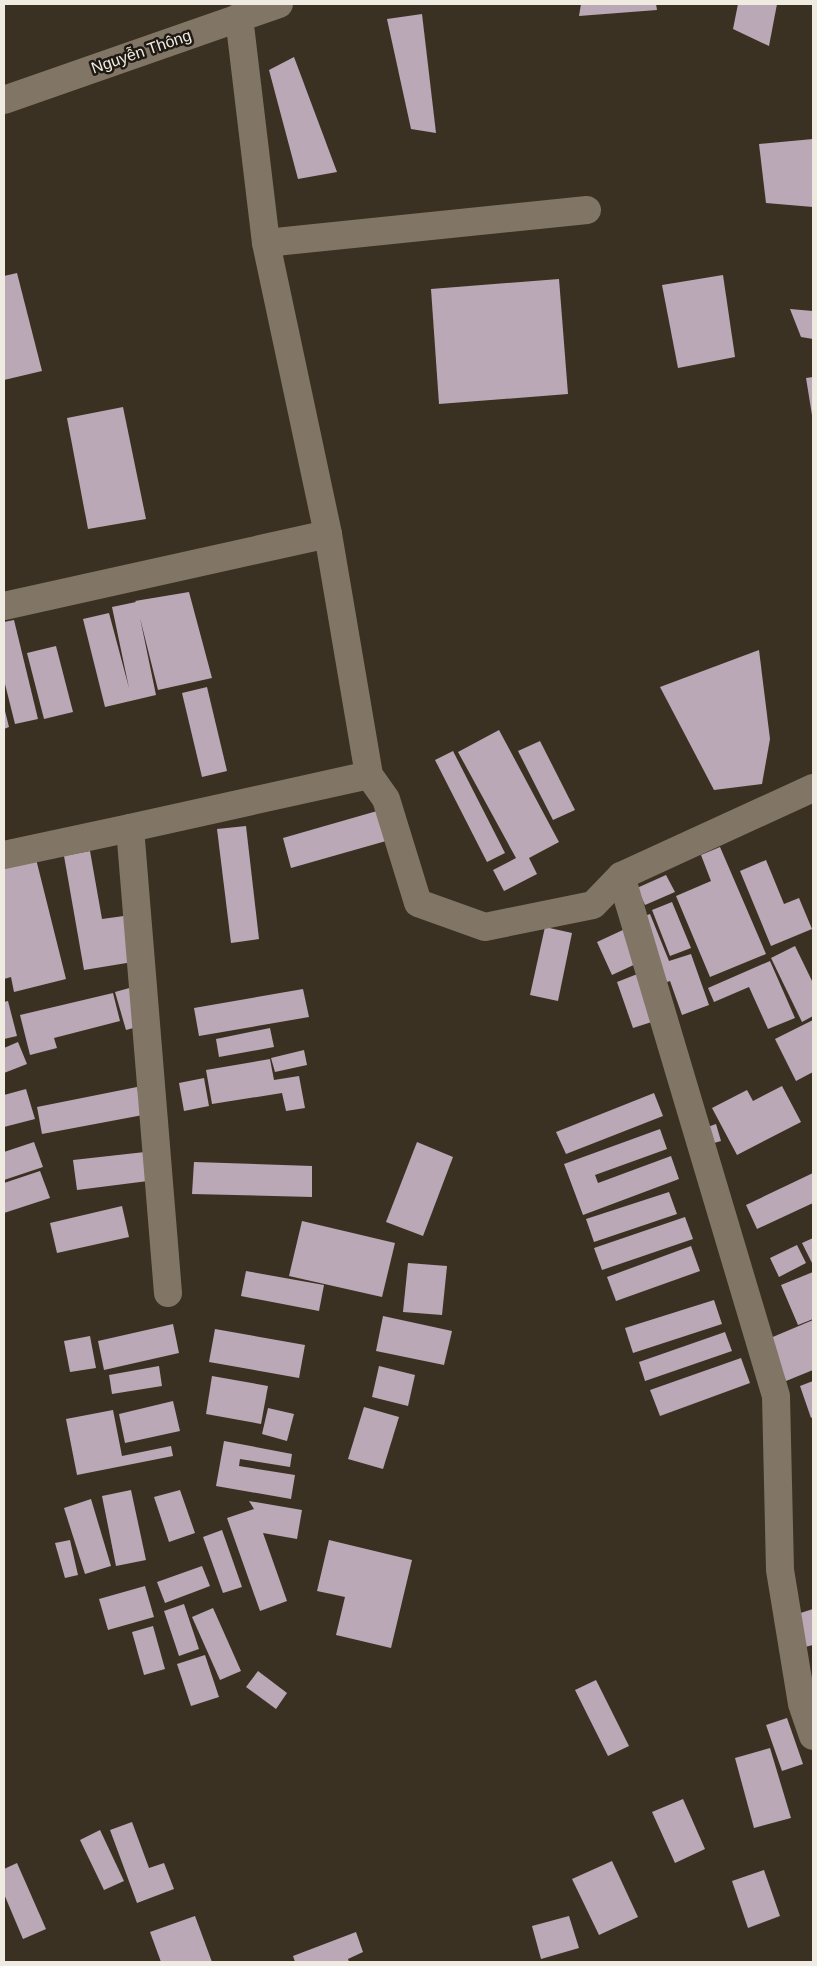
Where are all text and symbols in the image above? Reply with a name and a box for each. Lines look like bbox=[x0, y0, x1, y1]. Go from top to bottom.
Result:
street label: Nguyễn Thông bbox=[89, 25, 193, 77]

